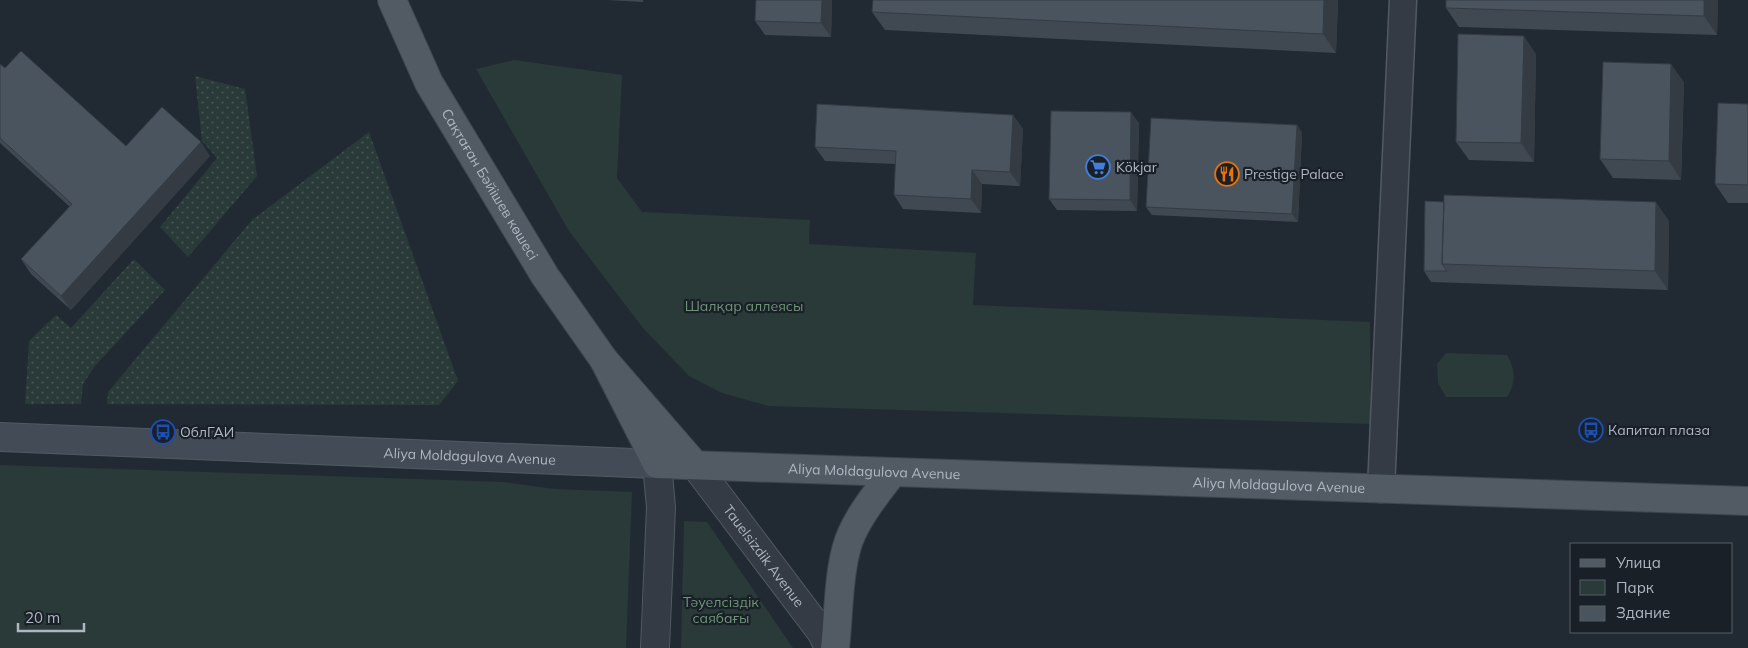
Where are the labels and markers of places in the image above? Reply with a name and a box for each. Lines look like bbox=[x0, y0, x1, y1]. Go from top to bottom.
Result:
supermarket icon: Kökjar bbox=[1085, 154, 1111, 180]
place label: Kökjar bbox=[1116, 158, 1158, 176]
restaurant icon: Prestige Palace bbox=[1214, 161, 1240, 187]
place label: Prestige Palace bbox=[1244, 165, 1344, 183]
bus stop icon: Капитал плаза bbox=[1578, 417, 1604, 443]
bus stop icon: ОблГАИ bbox=[150, 419, 176, 445]
place label: Капитал плаза bbox=[1608, 421, 1710, 439]
place label: ОблГАИ bbox=[180, 423, 234, 441]

